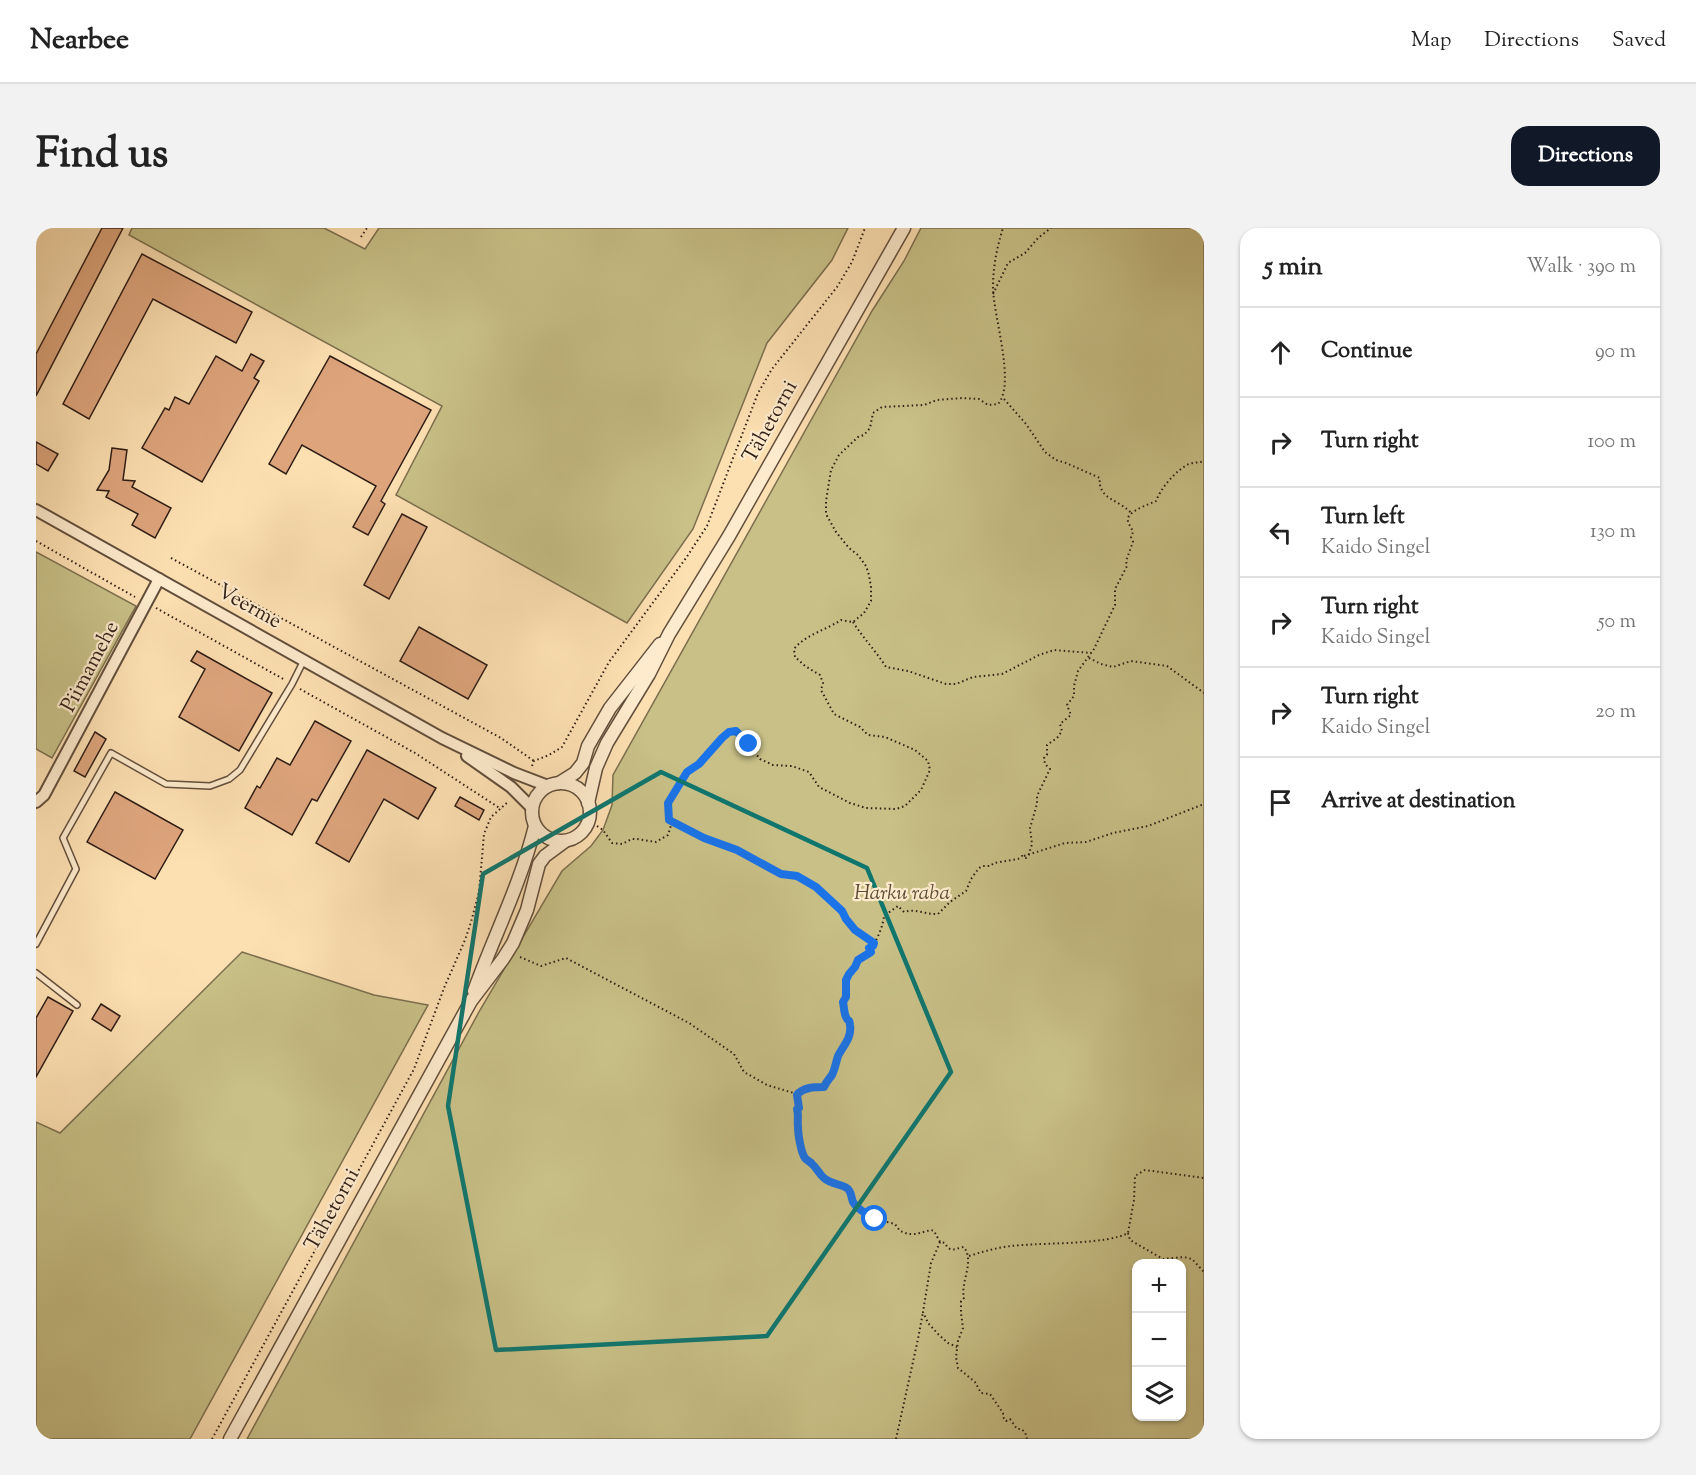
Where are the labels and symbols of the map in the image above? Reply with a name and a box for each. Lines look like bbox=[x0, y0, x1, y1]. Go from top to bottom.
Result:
street label: Tähetorni bbox=[736, 375, 806, 469]
street label: Veerme bbox=[211, 577, 287, 637]
street label: Piimamehe bbox=[54, 616, 128, 718]
route end bbox=[735, 730, 761, 756]
park label: Harku raba bbox=[854, 879, 950, 909]
street label: Tähetorni bbox=[298, 1163, 368, 1257]
route start bbox=[861, 1205, 887, 1231]

